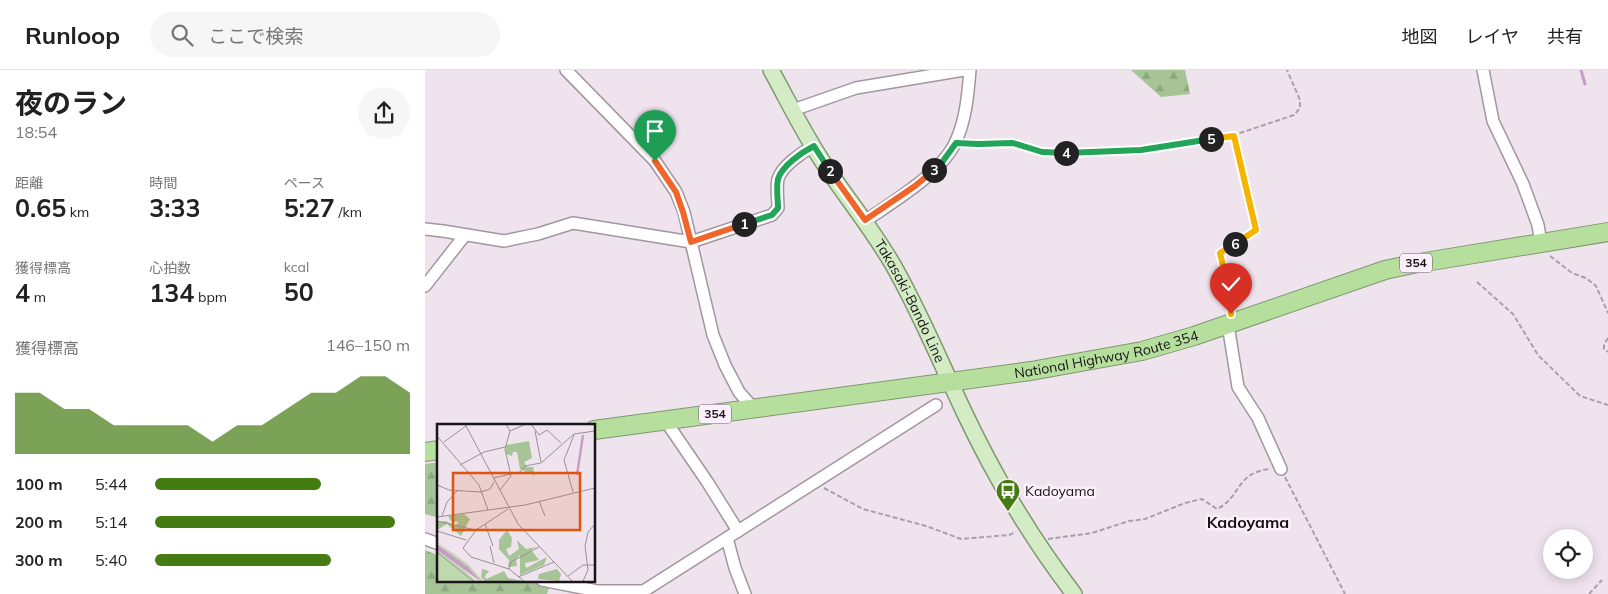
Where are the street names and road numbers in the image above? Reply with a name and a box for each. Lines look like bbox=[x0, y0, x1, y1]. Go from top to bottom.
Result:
street label: Takasaki-Bando Line bbox=[871, 236, 949, 365]
road number: 354 bbox=[1400, 254, 1432, 272]
street label: National Highway Route 354 bbox=[1013, 326, 1201, 382]
road number: 354 bbox=[699, 404, 731, 424]

